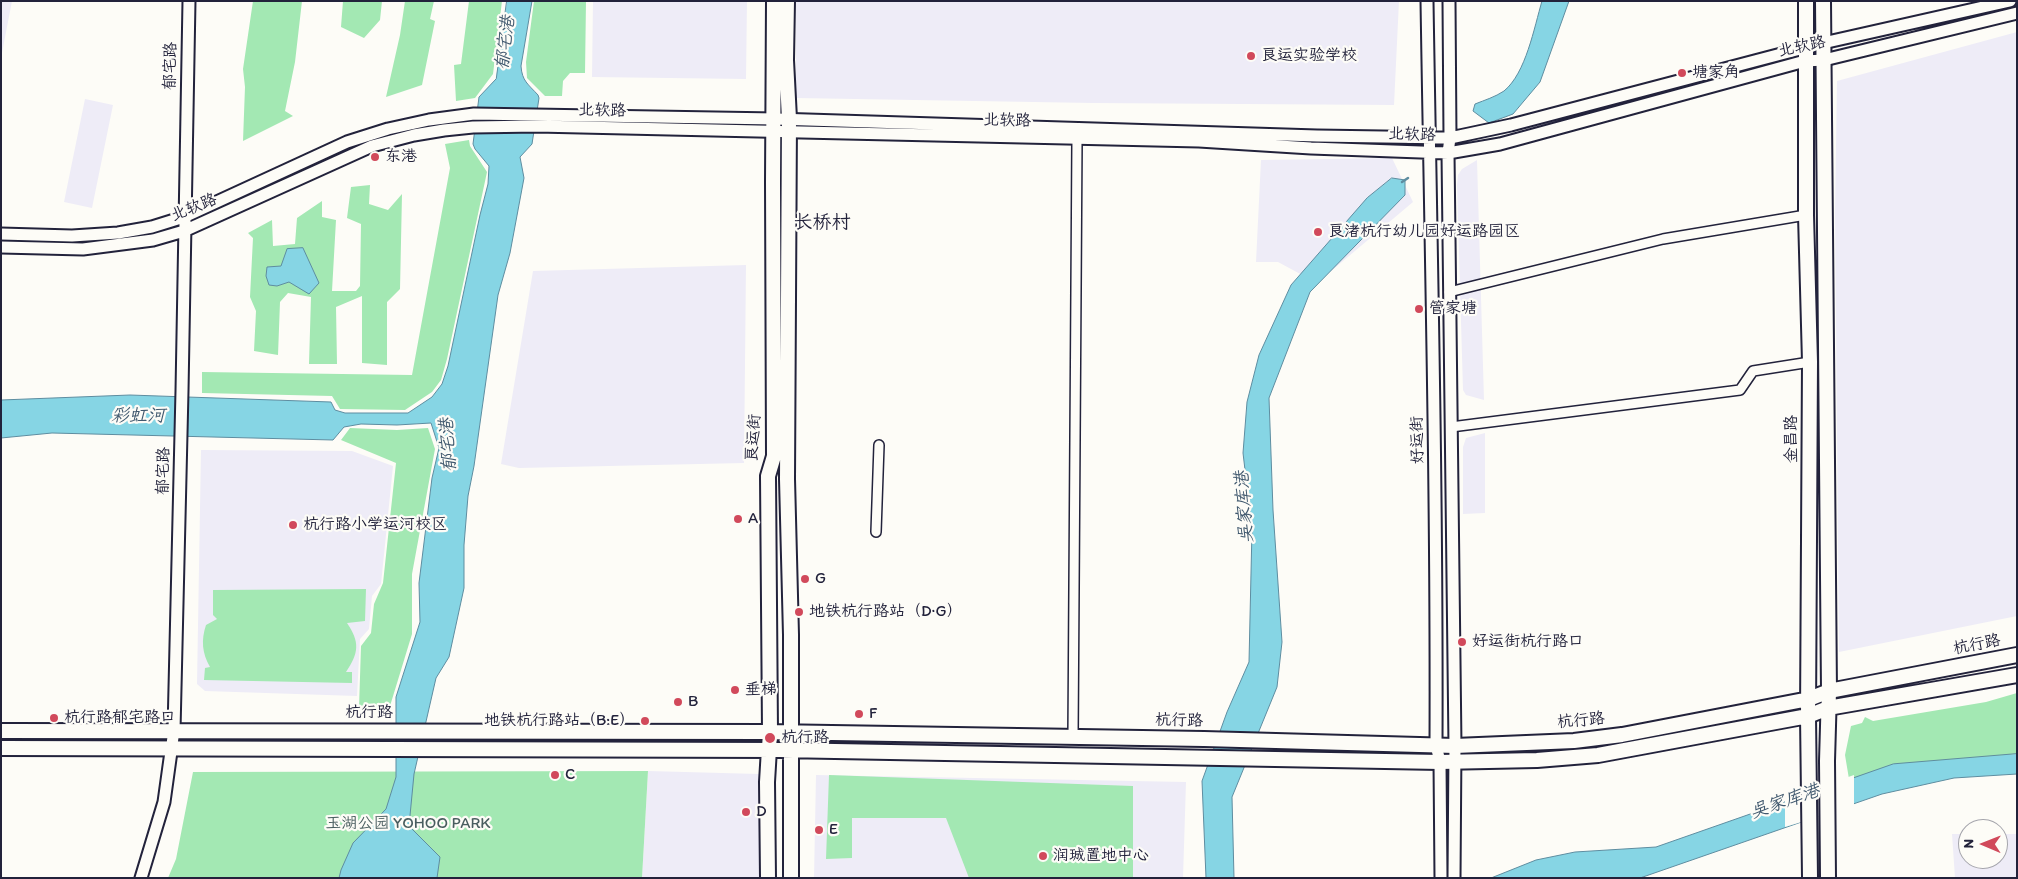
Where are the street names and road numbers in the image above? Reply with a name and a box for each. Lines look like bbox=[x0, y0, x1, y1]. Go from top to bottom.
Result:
street label: 北软路 bbox=[1777, 33, 1827, 61]
street label: 郁宅路 bbox=[161, 42, 181, 90]
street label: 北软路 bbox=[578, 101, 626, 121]
street label: 北软路 bbox=[983, 111, 1031, 131]
street label: 北软路 bbox=[1388, 125, 1436, 145]
street label: 北软路 bbox=[168, 190, 220, 226]
street label: 良运街 bbox=[743, 413, 765, 463]
street label: 金昌路 bbox=[1782, 415, 1802, 463]
street label: 好运街 bbox=[1408, 416, 1428, 464]
street label: 郁宅路 bbox=[154, 447, 174, 495]
street label: 杭行路 bbox=[1952, 631, 2002, 659]
street label: 杭行路 bbox=[345, 703, 393, 723]
street label: 杭行路 bbox=[1556, 709, 1606, 733]
street label: 杭行路 bbox=[1155, 711, 1203, 731]

